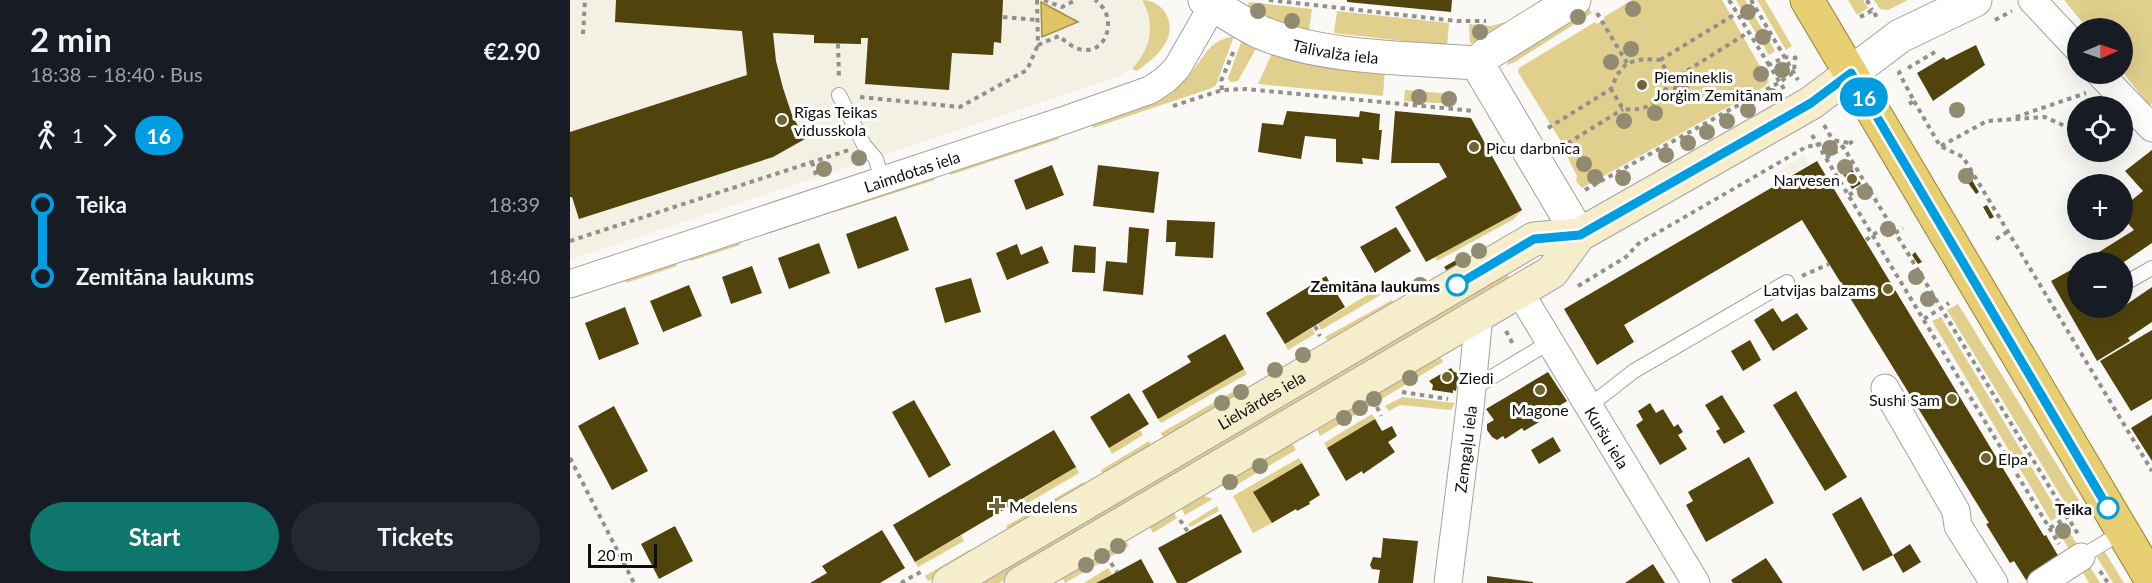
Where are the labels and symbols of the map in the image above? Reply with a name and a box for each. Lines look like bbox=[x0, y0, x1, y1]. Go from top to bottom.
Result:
north arrow bbox=[2067, 18, 2133, 84]
street label: Tālivalža iela bbox=[1291, 34, 1379, 66]
place label: Piemineklis Jorģim Zemitānam bbox=[1654, 67, 1783, 104]
marker: Piemineklis Jorģim Zemitānam bbox=[1635, 78, 1649, 92]
line badge: 16 bbox=[1837, 78, 1891, 116]
place label: Rīgas Teikas vidusskola bbox=[794, 102, 877, 139]
marker: Rīgas Teikas vidusskola bbox=[775, 113, 789, 127]
place label: Picu darbnīca bbox=[1486, 138, 1580, 157]
marker: Picu darbnīca bbox=[1467, 140, 1481, 154]
street label: Laimdotas iela bbox=[861, 146, 962, 196]
place label: Narvesen bbox=[1773, 170, 1840, 189]
marker: Narvesen bbox=[1845, 172, 1859, 186]
marker: Zemitāna laukums bbox=[1446, 274, 1468, 296]
place label: Zemitāna laukums bbox=[1310, 276, 1440, 295]
place label: Latvijas balzams bbox=[1763, 280, 1876, 299]
marker: Latvijas balzams bbox=[1881, 282, 1895, 296]
street label: Lielvārdes iela bbox=[1214, 366, 1308, 433]
place label: Ziedi bbox=[1459, 368, 1494, 387]
marker: Ziedi bbox=[1440, 370, 1454, 384]
marker: Magone bbox=[1533, 383, 1547, 397]
place label: Sushi Sam bbox=[1869, 390, 1940, 409]
marker: Sushi Sam bbox=[1945, 392, 1959, 406]
place label: Magone bbox=[1511, 400, 1569, 419]
street label: Kuršu iela bbox=[1582, 403, 1634, 472]
street label: Zemgaļu iela bbox=[1450, 404, 1480, 494]
place label: Elpa bbox=[1998, 449, 2028, 468]
marker: Elpa bbox=[1979, 451, 1993, 465]
place label: Medelens bbox=[1009, 497, 1078, 516]
marker: Teika bbox=[2097, 497, 2119, 519]
marker: Medelens bbox=[990, 499, 1004, 513]
place label: Teika bbox=[2055, 499, 2092, 518]
scale bar bbox=[588, 541, 657, 568]

